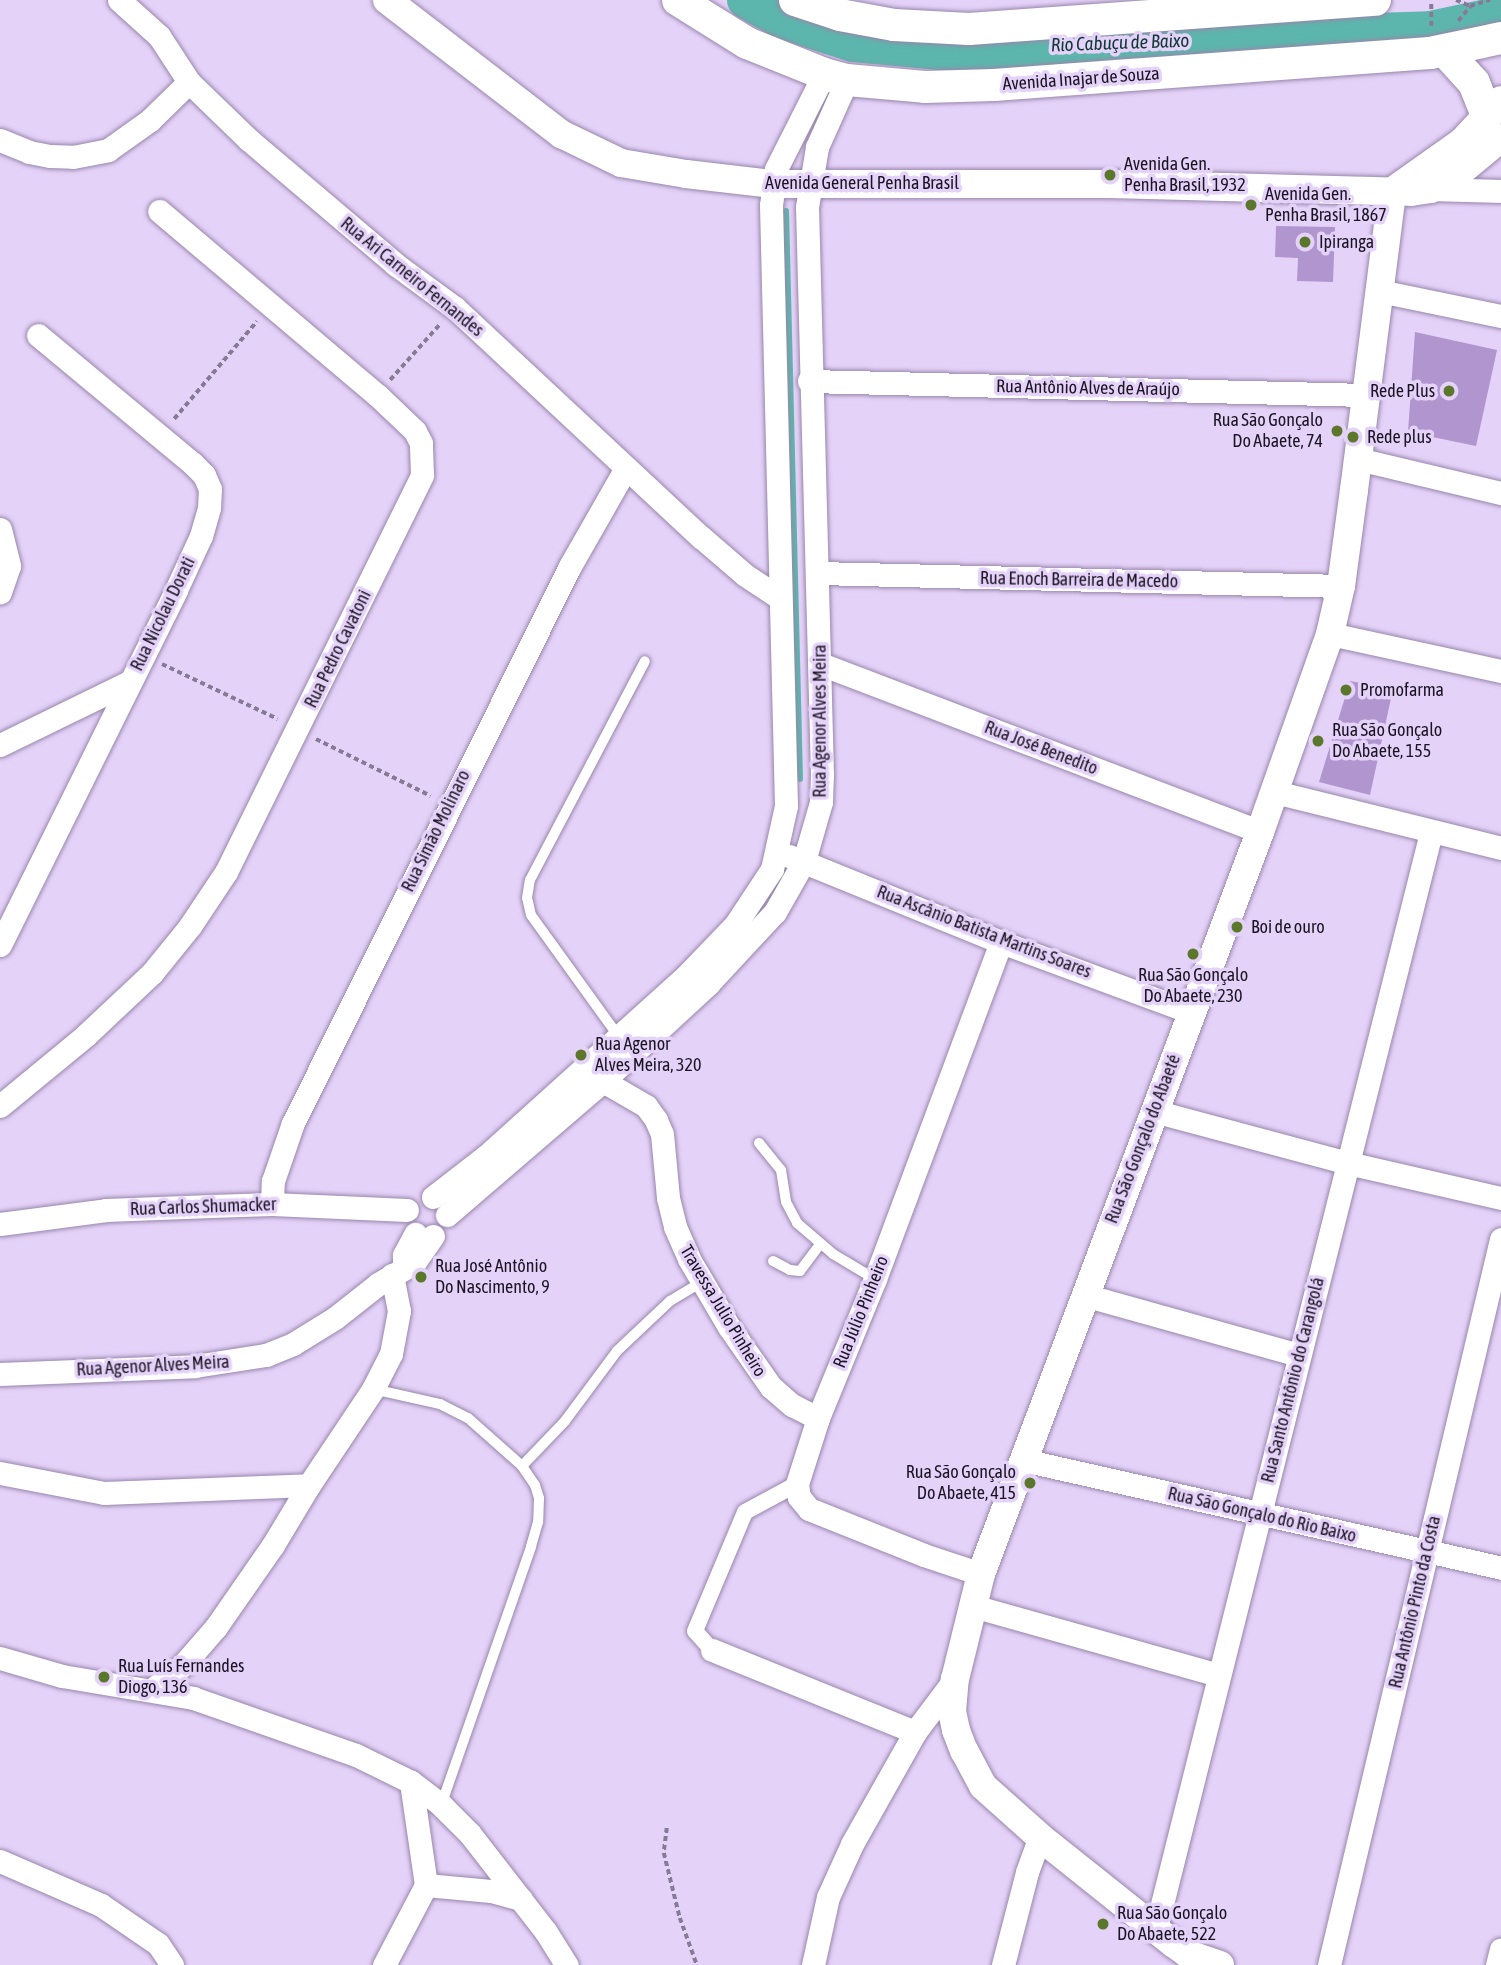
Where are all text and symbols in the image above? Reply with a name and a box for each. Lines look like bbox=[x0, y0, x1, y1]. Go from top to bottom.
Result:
water label: Rio Cabuçu de Baixo bbox=[1050, 29, 1190, 57]
street label: Avenida Inajar de Souza bbox=[1002, 63, 1160, 95]
place label: Avenida Gen. Penha Brasil, 1932 bbox=[1124, 154, 1246, 196]
marker: Avenida Gen. Penha Brasil, 1932 bbox=[1102, 167, 1118, 183]
street label: Avenida General Penha Brasil bbox=[765, 172, 959, 194]
place label: Avenida Gen. Penha Brasil, 1867 bbox=[1265, 184, 1387, 227]
marker: Avenida Gen. Penha Brasil, 1867 bbox=[1243, 197, 1259, 213]
street label: Rua Ari Carneiro Fernandes bbox=[336, 213, 488, 341]
place label: Ipiranga bbox=[1319, 231, 1374, 253]
marker: Ipiranga bbox=[1297, 234, 1313, 250]
street label: Rua Antônio Alves de Araújo bbox=[996, 376, 1180, 400]
place label: Rede Plus bbox=[1370, 380, 1435, 402]
marker: Rede Plus bbox=[1441, 383, 1457, 399]
place label: Rua São Gonçalo Do Abaete, 74 bbox=[1213, 410, 1323, 452]
marker: Rua São Gonçalo Do Abaete, 74 bbox=[1329, 423, 1345, 439]
place label: Rede plus bbox=[1367, 426, 1432, 448]
marker: Rede plus bbox=[1345, 429, 1361, 445]
street label: Rua Nicolau Dorati bbox=[126, 554, 200, 674]
street label: Rua Enoch Barreira de Macedo bbox=[980, 567, 1178, 593]
street label: Rua Pedro Cavatoni bbox=[300, 587, 376, 711]
street label: Rua Agenor Alves Meira bbox=[809, 644, 831, 798]
place label: Promofarma bbox=[1360, 679, 1444, 701]
marker: Promofarma bbox=[1338, 682, 1354, 698]
street label: Rua José Benedito bbox=[981, 717, 1101, 779]
place label: Rua São Gonçalo Do Abaete, 155 bbox=[1332, 720, 1442, 762]
marker: Rua São Gonçalo Do Abaete, 155 bbox=[1310, 733, 1326, 749]
street label: Rua Simão Molinaro bbox=[397, 767, 475, 895]
street label: Rua Ascânio Batista Martins Soares bbox=[874, 881, 1094, 983]
place label: Boi de ouro bbox=[1251, 916, 1325, 938]
marker: Boi de ouro bbox=[1229, 919, 1245, 935]
marker: Rua São Gonçalo Do Abaete, 230 bbox=[1185, 946, 1201, 962]
place label: Rua São Gonçalo Do Abaete, 230 bbox=[1138, 965, 1248, 1007]
place label: Rua Agenor Alves Meira, 320 bbox=[595, 1034, 701, 1076]
marker: Rua Agenor Alves Meira, 320 bbox=[573, 1047, 589, 1063]
street label: Rua São Gonçalo do Abaeté bbox=[1101, 1051, 1185, 1227]
street label: Rua Carlos Shumacker bbox=[130, 1194, 276, 1220]
street label: Travessa Julio Pinheiro bbox=[675, 1241, 771, 1381]
street label: Rua Júlio Pinheiro bbox=[829, 1253, 893, 1371]
place label: Rua José Antônio Do Nascimento, 9 bbox=[435, 1256, 550, 1298]
marker: Rua José Antônio Do Nascimento, 9 bbox=[413, 1269, 429, 1285]
street label: Rua Santo Antônio do Carangolá bbox=[1257, 1275, 1329, 1485]
street label: Rua Agenor Alves Meira bbox=[76, 1351, 230, 1381]
place label: Rua São Gonçalo Do Abaete, 415 bbox=[906, 1462, 1016, 1504]
marker: Rua São Gonçalo Do Abaete, 415 bbox=[1022, 1475, 1038, 1491]
street label: Rua São Gonçalo do Rio Baixo bbox=[1166, 1483, 1358, 1547]
street label: Rua Antônio Pinto da Costa bbox=[1385, 1514, 1445, 1690]
place label: Rua Luís Fernandes Diogo, 136 bbox=[118, 1656, 244, 1698]
marker: Rua Luís Fernandes Diogo, 136 bbox=[96, 1669, 112, 1685]
place label: Rua São Gonçalo Do Abaete, 522 bbox=[1117, 1903, 1227, 1946]
marker: Rua São Gonçalo Do Abaete, 522 bbox=[1095, 1916, 1111, 1932]

